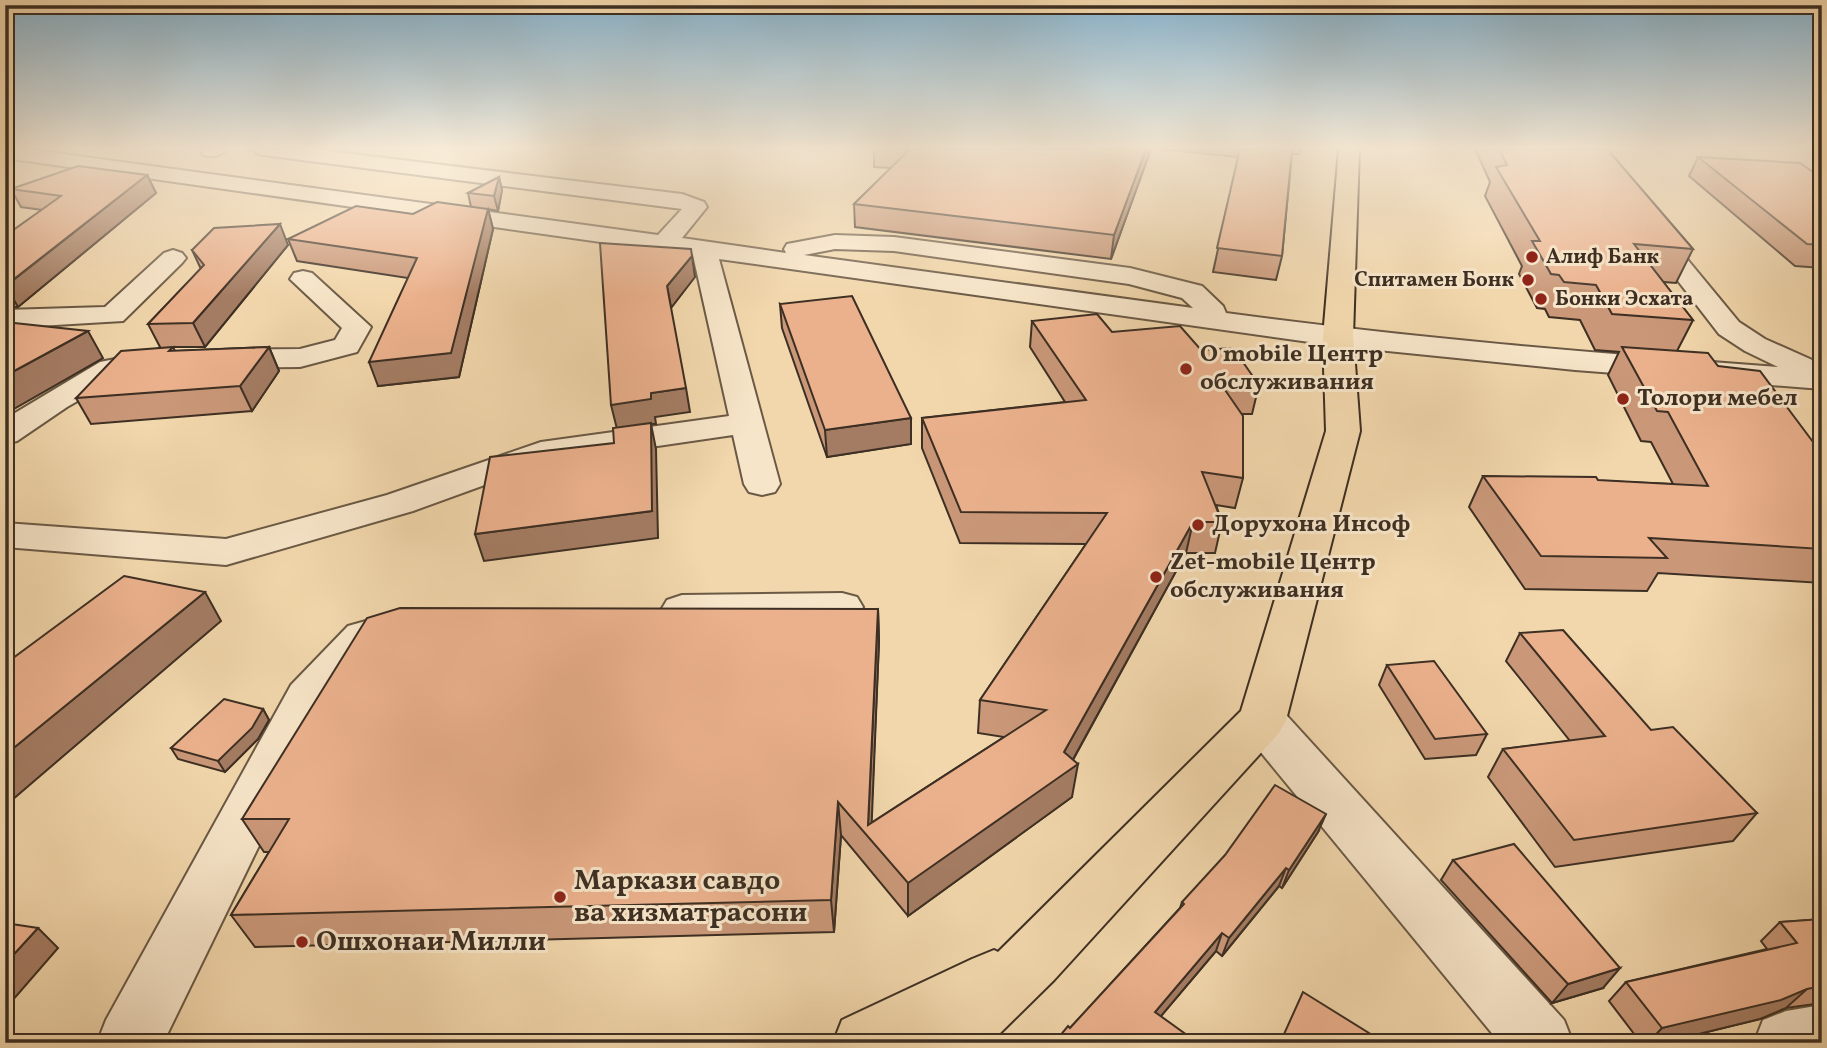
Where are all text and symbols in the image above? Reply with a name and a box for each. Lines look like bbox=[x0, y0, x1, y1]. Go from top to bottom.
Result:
place label: Алиф Банк bbox=[1546, 243, 1660, 272]
marker: Алиф Банк bbox=[1524, 249, 1540, 265]
place label: Спитамен Бонк bbox=[1354, 266, 1514, 295]
marker: Спитамен Бонк bbox=[1520, 272, 1536, 288]
place label: Бонки Эсхата bbox=[1555, 285, 1694, 314]
marker: Бонки Эсхата bbox=[1533, 291, 1549, 307]
place label: O mobile Центр обслуживания bbox=[1200, 338, 1383, 400]
marker: O mobile Центр обслуживания bbox=[1178, 361, 1194, 377]
place label: Толори мебел bbox=[1637, 382, 1797, 416]
marker: Толори мебел bbox=[1615, 391, 1631, 407]
place label: Дорухона Инсоф bbox=[1212, 508, 1410, 542]
marker: Дорухона Инсоф bbox=[1190, 517, 1206, 533]
place label: Zet-mobile Центр обслуживания bbox=[1170, 546, 1376, 608]
marker: Zet-mobile Центр обслуживания bbox=[1148, 569, 1164, 585]
place label: Маркази савдо ва хизматрасони bbox=[574, 862, 807, 933]
marker: Маркази савдо ва хизматрасони bbox=[552, 889, 568, 905]
place label: Ошхонаи Милли bbox=[316, 923, 546, 962]
marker: Ошхонаи Милли bbox=[294, 934, 310, 950]

